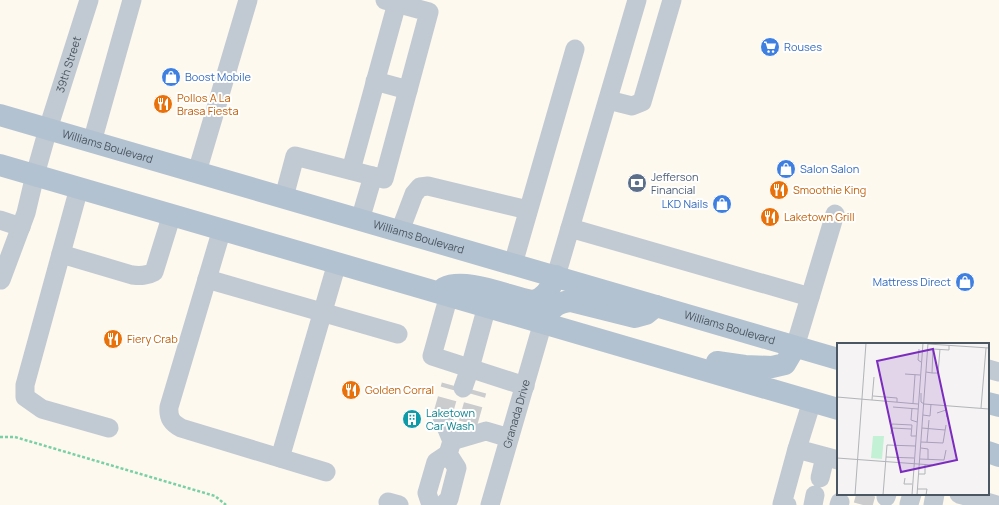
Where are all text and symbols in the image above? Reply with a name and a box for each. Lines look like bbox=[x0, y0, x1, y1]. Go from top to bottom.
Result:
street label: 39th Street bbox=[52, 34, 84, 95]
supermarket icon: Rouses bbox=[759, 36, 781, 58]
place label: Rouses bbox=[784, 39, 822, 54]
shop icon: Boost Mobile bbox=[160, 66, 182, 88]
place label: Boost Mobile bbox=[185, 69, 251, 84]
place label: Pollos A La Brasa Fiesta bbox=[177, 90, 239, 118]
restaurant icon: Pollos A La Brasa Fiesta bbox=[152, 93, 174, 115]
street label: Williams Boulevard bbox=[60, 125, 155, 166]
shop icon: Salon Salon bbox=[775, 158, 797, 180]
place label: Salon Salon bbox=[800, 161, 859, 176]
place label: Jefferson Financial bbox=[651, 169, 699, 197]
bank icon: Jefferson Financial bbox=[626, 172, 648, 194]
restaurant icon: Smoothie King bbox=[768, 179, 790, 201]
place label: Smoothie King bbox=[793, 182, 866, 197]
shop icon: LKD Nails bbox=[711, 193, 733, 215]
place label: LKD Nails bbox=[662, 196, 708, 211]
restaurant icon: Laketown Grill bbox=[759, 206, 781, 228]
place label: Laketown Grill bbox=[784, 209, 855, 224]
street label: Williams Boulevard bbox=[371, 216, 466, 257]
shop icon: Mattress Direct bbox=[954, 271, 976, 293]
place label: Mattress Direct bbox=[873, 274, 951, 289]
street label: Williams Boulevard bbox=[683, 307, 777, 347]
restaurant icon: Fiery Crab bbox=[102, 328, 124, 350]
place label: Fiery Crab bbox=[127, 331, 178, 346]
inset map bbox=[837, 343, 989, 495]
street label: Granada Drive bbox=[499, 377, 533, 450]
restaurant icon: Golden Corral bbox=[340, 379, 362, 401]
place label: Golden Corral bbox=[365, 382, 434, 397]
place label: Laketown Car Wash bbox=[426, 405, 475, 433]
building icon: Laketown Car Wash bbox=[401, 408, 423, 430]

